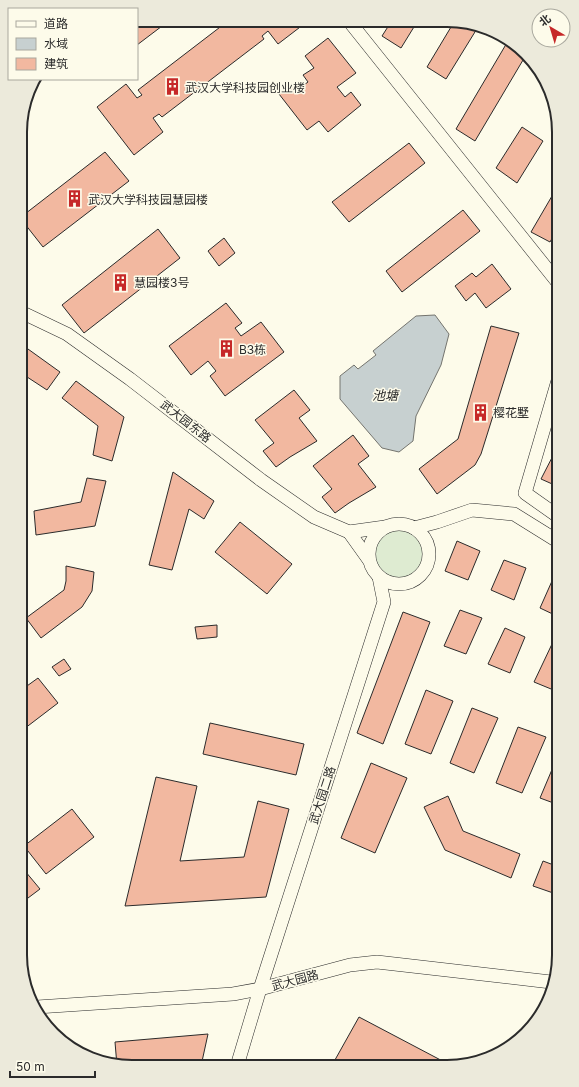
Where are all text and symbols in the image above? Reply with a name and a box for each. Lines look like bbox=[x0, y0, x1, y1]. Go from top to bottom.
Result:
legend bbox=[8, 8, 138, 80]
north arrow bbox=[531, 8, 571, 48]
text: 北 bbox=[536, 11, 553, 29]
text: 道路 bbox=[44, 16, 68, 31]
text: 水域 bbox=[44, 36, 68, 51]
text: 建筑 bbox=[44, 56, 68, 71]
building icon: 武汉大学科技园创业楼 bbox=[162, 77, 182, 97]
place label: 武汉大学科技园创业楼 bbox=[185, 80, 305, 95]
building icon: 武汉大学科技园慧园楼 bbox=[65, 189, 85, 209]
place label: 武汉大学科技园慧园楼 bbox=[88, 192, 208, 207]
building icon: 慧园楼3号 bbox=[111, 272, 131, 292]
place label: 慧园楼3号 bbox=[134, 275, 189, 290]
building icon: B3栋 bbox=[216, 339, 236, 359]
place label: B3栋 bbox=[239, 342, 266, 357]
water label: 池塘 bbox=[372, 387, 400, 403]
street label: 武大园东路 bbox=[158, 397, 214, 445]
building icon: 樱花墅 bbox=[470, 402, 490, 422]
place label: 樱花墅 bbox=[493, 405, 529, 420]
street label: 武大园二路 bbox=[306, 764, 338, 826]
street label: 武大园路 bbox=[270, 967, 320, 993]
scale bar bbox=[10, 1053, 95, 1079]
text: 50 m bbox=[16, 1059, 45, 1074]

